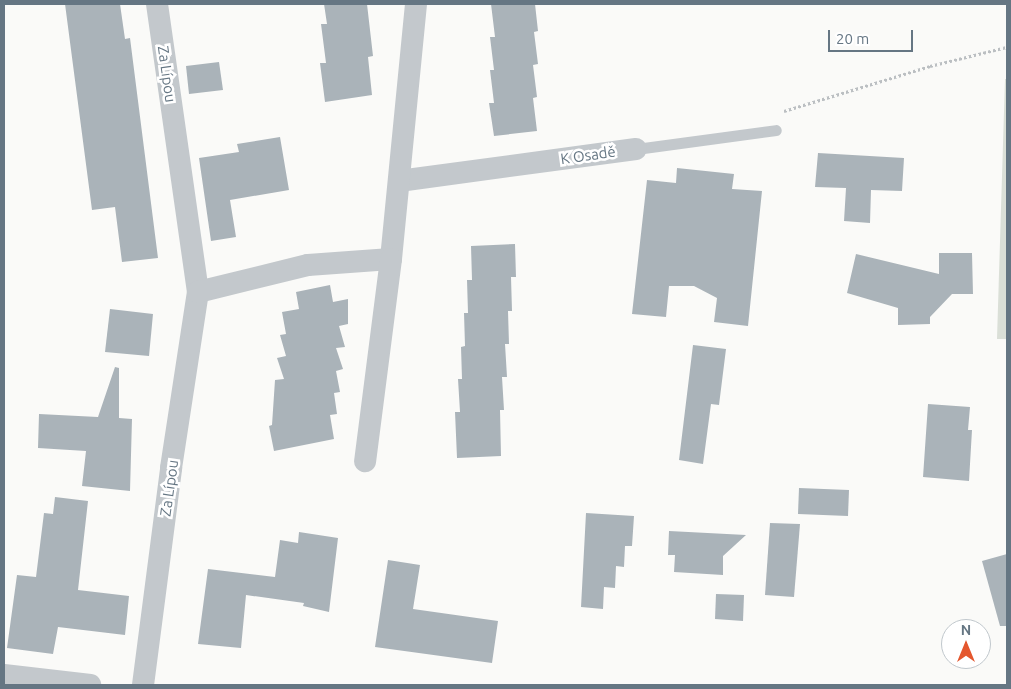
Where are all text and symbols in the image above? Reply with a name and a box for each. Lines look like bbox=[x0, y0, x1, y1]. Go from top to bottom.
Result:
scale bar bbox=[831, 20, 916, 52]
text: 20 m bbox=[836, 30, 869, 47]
street label: Za Lípou bbox=[154, 45, 180, 103]
street label: K Osadě bbox=[559, 142, 617, 168]
street label: Za Lípou bbox=[156, 459, 182, 517]
north arrow bbox=[941, 619, 991, 669]
text: N bbox=[961, 622, 971, 638]

